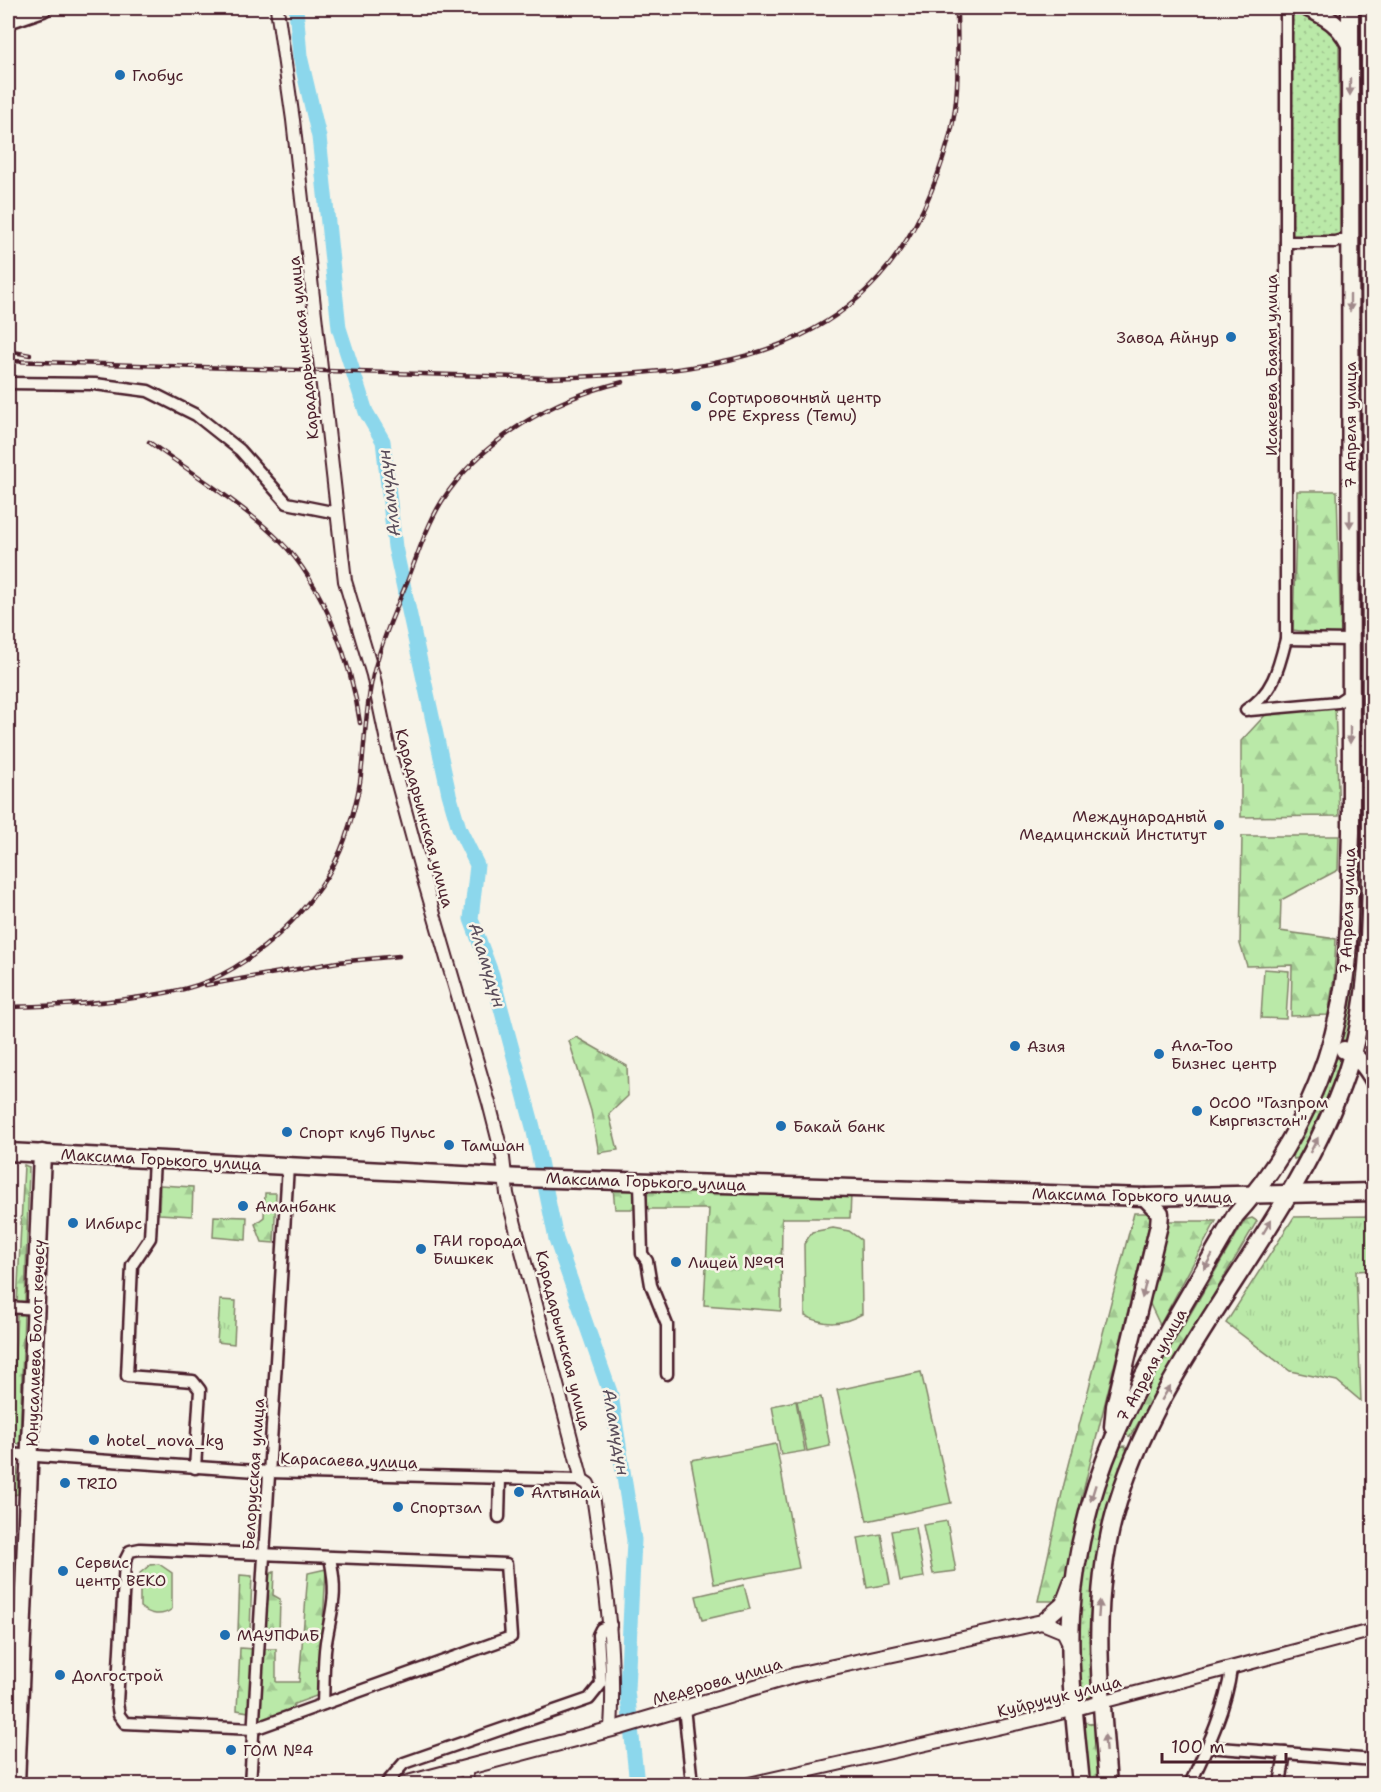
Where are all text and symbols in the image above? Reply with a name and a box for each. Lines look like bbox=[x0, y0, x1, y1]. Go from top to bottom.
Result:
place label: Глобус bbox=[132, 65, 184, 86]
marker: Глобус bbox=[113, 68, 127, 82]
one-way arrow bbox=[1345, 77, 1355, 96]
street label: Карадарьинская улица bbox=[283, 255, 324, 441]
street label: Исакеева Баялы улица bbox=[1261, 274, 1282, 456]
one-way arrow bbox=[1345, 293, 1355, 312]
place label: Завод Айнур bbox=[1117, 327, 1219, 348]
marker: Завод Айнур bbox=[1224, 330, 1238, 344]
street label: 7 Апреля улица bbox=[1340, 362, 1361, 488]
place label: Сортировочный центр PPE Express (Temu) bbox=[708, 387, 882, 426]
marker: Сортировочный центр PPE Express (Temu) bbox=[689, 399, 703, 413]
water label: Аламүдүн bbox=[372, 448, 406, 538]
one-way arrow bbox=[1345, 509, 1355, 528]
one-way arrow bbox=[1345, 725, 1355, 744]
street label: Карадарьинская улица bbox=[390, 726, 459, 910]
place label: Международный Медицинский Институт bbox=[1019, 806, 1208, 845]
marker: Международный Медицинский Институт bbox=[1212, 818, 1226, 832]
street label: 7 Апреля улица bbox=[1335, 847, 1360, 975]
water label: Аламүдүн bbox=[463, 920, 511, 1011]
place label: Ала-Тоо Бизнес центр bbox=[1171, 1035, 1277, 1074]
place label: Азия bbox=[1027, 1036, 1066, 1057]
marker: Азия bbox=[1008, 1039, 1022, 1053]
marker: Ала-Тоо Бизнес центр bbox=[1152, 1047, 1166, 1061]
place label: ОсОО "Газпром Кыргызстан" bbox=[1209, 1092, 1328, 1131]
marker: ОсОО "Газпром Кыргызстан" bbox=[1190, 1104, 1204, 1118]
place label: Бакай банк bbox=[793, 1116, 885, 1137]
marker: Бакай банк bbox=[774, 1119, 788, 1133]
place label: Спорт клуб Пульс bbox=[299, 1122, 436, 1143]
marker: Спорт клуб Пульс bbox=[280, 1125, 294, 1139]
place label: Тамшан bbox=[461, 1135, 525, 1156]
one-way arrow bbox=[1309, 1136, 1319, 1153]
marker: Тамшан bbox=[442, 1138, 456, 1152]
street label: Максима Горького улица bbox=[60, 1144, 262, 1175]
street label: Максима Горького улица bbox=[545, 1168, 747, 1195]
street label: Максима Горького улица bbox=[1032, 1183, 1232, 1208]
place label: Аманбанк bbox=[255, 1196, 337, 1217]
marker: Аманбанк bbox=[236, 1199, 250, 1213]
place label: Илбирс bbox=[85, 1213, 142, 1234]
marker: Илбирс bbox=[66, 1216, 80, 1230]
one-way arrow bbox=[1262, 1219, 1273, 1235]
place label: ГАИ города Бишкек bbox=[433, 1230, 522, 1269]
street label: Юнусалиева Болот көчөсү bbox=[21, 1239, 50, 1447]
marker: ГАИ города Бишкек bbox=[414, 1242, 428, 1256]
street label: Карадарьинская улица bbox=[531, 1248, 596, 1432]
place label: Лицей №99 bbox=[688, 1252, 785, 1273]
one-way arrow bbox=[1203, 1254, 1213, 1271]
marker: Лицей №99 bbox=[669, 1255, 683, 1269]
one-way arrow bbox=[1138, 1280, 1148, 1299]
street label: 7 Апреля улица bbox=[1112, 1305, 1191, 1426]
one-way arrow bbox=[1160, 1385, 1171, 1401]
water label: Аламүдүн bbox=[597, 1387, 635, 1478]
street label: Белорусская улица bbox=[238, 1397, 269, 1551]
place label: hotel_nova_kg bbox=[106, 1430, 224, 1451]
marker: hotel_nova_kg bbox=[87, 1433, 101, 1447]
street label: Карасаева улица bbox=[280, 1448, 418, 1473]
place label: TRIO bbox=[77, 1473, 117, 1494]
marker: TRIO bbox=[58, 1476, 72, 1490]
place label: Алтынай bbox=[531, 1482, 600, 1503]
one-way arrow bbox=[1088, 1484, 1097, 1502]
marker: Алтынай bbox=[512, 1485, 526, 1499]
place label: Спортзал bbox=[410, 1497, 482, 1518]
marker: Спортзал bbox=[391, 1500, 405, 1514]
place label: Сервис центр BEKO bbox=[75, 1552, 166, 1591]
marker: Сервис центр BEKO bbox=[56, 1564, 70, 1578]
one-way arrow bbox=[1095, 1599, 1104, 1618]
place label: МАУПФиБ bbox=[237, 1625, 320, 1646]
marker: МАУПФиБ bbox=[218, 1628, 232, 1642]
street label: Медерова улица bbox=[650, 1653, 784, 1710]
place label: Долгострой bbox=[72, 1665, 163, 1686]
marker: Долгострой bbox=[53, 1668, 67, 1682]
street label: Куйручук улица bbox=[995, 1671, 1123, 1722]
scale bar bbox=[1162, 1726, 1286, 1764]
one-way arrow bbox=[1100, 1734, 1110, 1753]
text: 100 m bbox=[1171, 1735, 1225, 1759]
place label: ГОМ №4 bbox=[243, 1740, 313, 1761]
marker: ГОМ №4 bbox=[224, 1743, 238, 1757]

